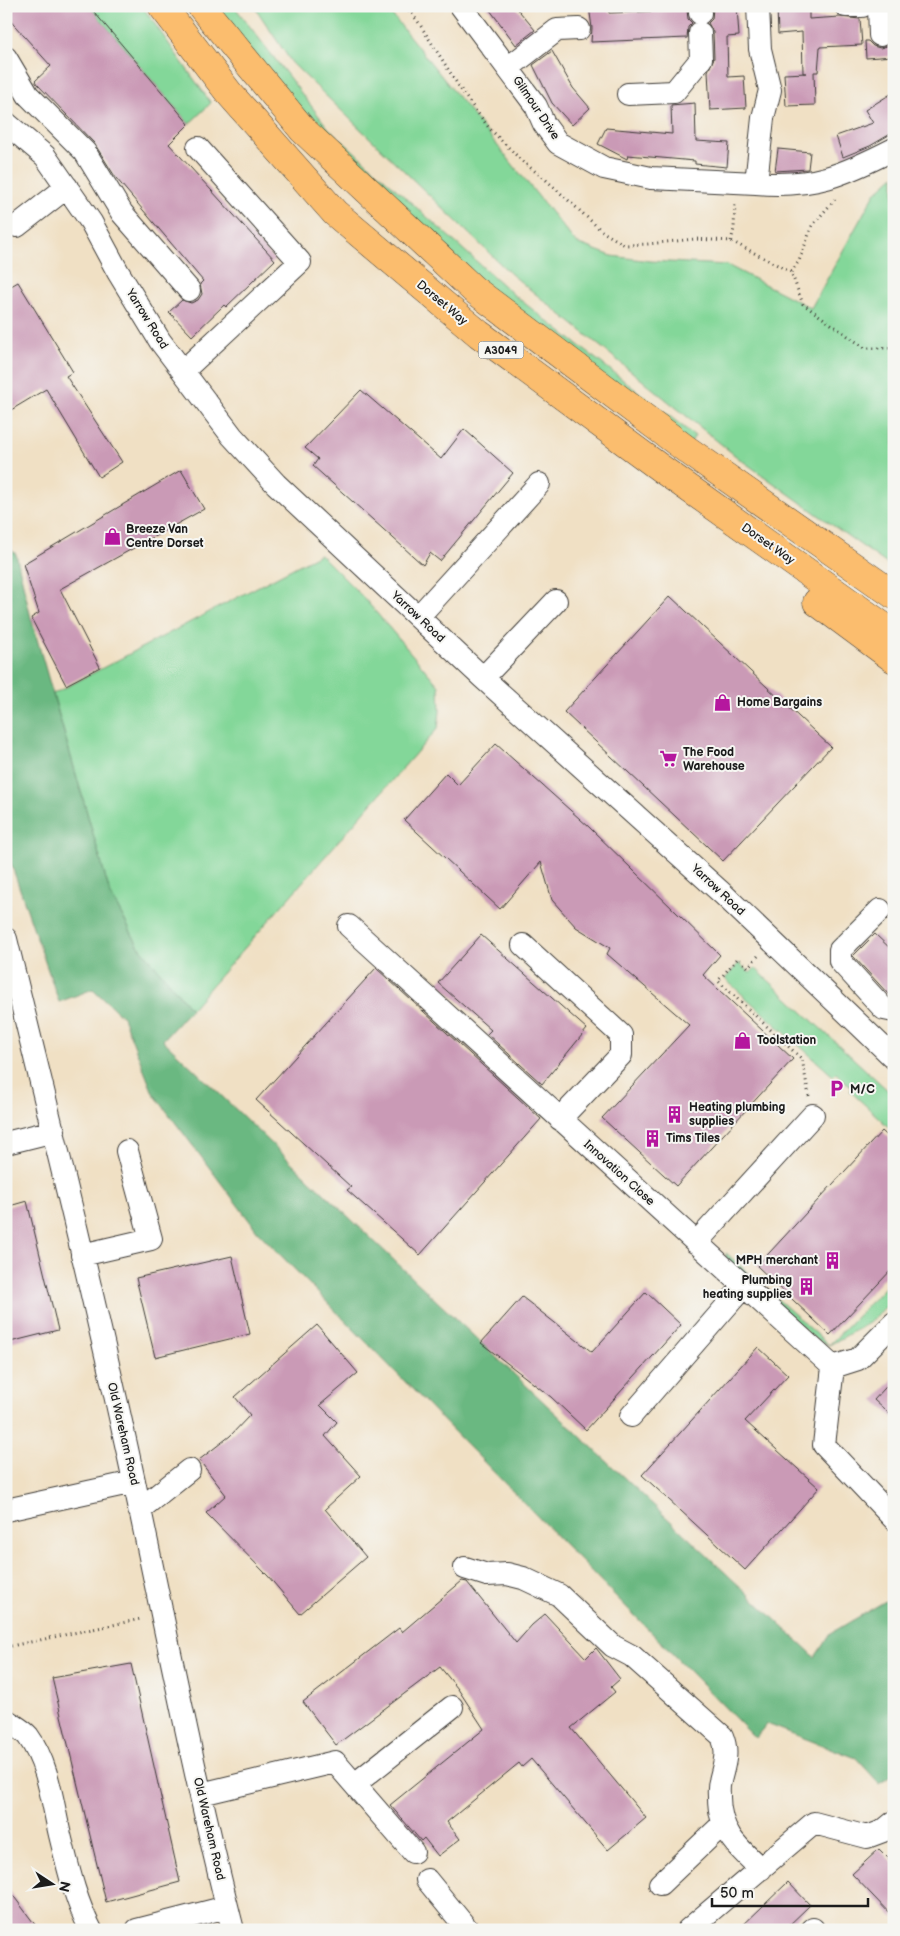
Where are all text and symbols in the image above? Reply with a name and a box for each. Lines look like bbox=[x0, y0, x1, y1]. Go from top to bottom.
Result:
street label: Gilmour Drive bbox=[509, 73, 563, 143]
street label: Dorset Way bbox=[414, 277, 471, 329]
street label: Yarrow Road bbox=[122, 285, 172, 352]
road number: A3049 bbox=[478, 342, 524, 358]
street label: Dorset Way bbox=[738, 520, 798, 568]
place label: Breeze Van Centre Dorset bbox=[126, 522, 204, 551]
shop icon: Breeze Van Centre Dorset bbox=[102, 526, 122, 546]
street label: Yarrow Road bbox=[387, 588, 448, 646]
shop icon: Home Bargains bbox=[713, 692, 733, 712]
place label: Home Bargains bbox=[737, 695, 822, 710]
place label: The Food Warehouse bbox=[683, 745, 745, 774]
supermarket icon: The Food Warehouse bbox=[659, 749, 679, 769]
street label: Yarrow Road bbox=[687, 861, 748, 919]
shop icon: Toolstation bbox=[733, 1030, 753, 1050]
place label: Toolstation bbox=[757, 1033, 817, 1048]
parking icon: M/C bbox=[826, 1079, 846, 1099]
place label: M/C bbox=[850, 1082, 875, 1097]
place label: Heating plumbing supplies bbox=[689, 1100, 786, 1129]
building icon: Heating plumbing supplies bbox=[665, 1104, 685, 1124]
building icon: Tims Tiles bbox=[642, 1128, 662, 1148]
place label: Tims Tiles bbox=[666, 1131, 720, 1146]
street label: Innovation Close bbox=[580, 1137, 658, 1209]
building icon: MPH merchant bbox=[822, 1250, 842, 1270]
place label: MPH merchant bbox=[736, 1253, 818, 1268]
place label: Plumbing heating supplies bbox=[703, 1273, 792, 1302]
building icon: Plumbing heating supplies bbox=[796, 1277, 816, 1297]
street label: Old Wareham Road bbox=[104, 1381, 142, 1487]
street label: Old Wareham Road bbox=[190, 1776, 228, 1882]
north arrow bbox=[28, 1858, 78, 1908]
scale bar bbox=[712, 1876, 869, 1908]
text: N bbox=[55, 1880, 74, 1894]
text: 50 m bbox=[720, 1884, 754, 1903]

